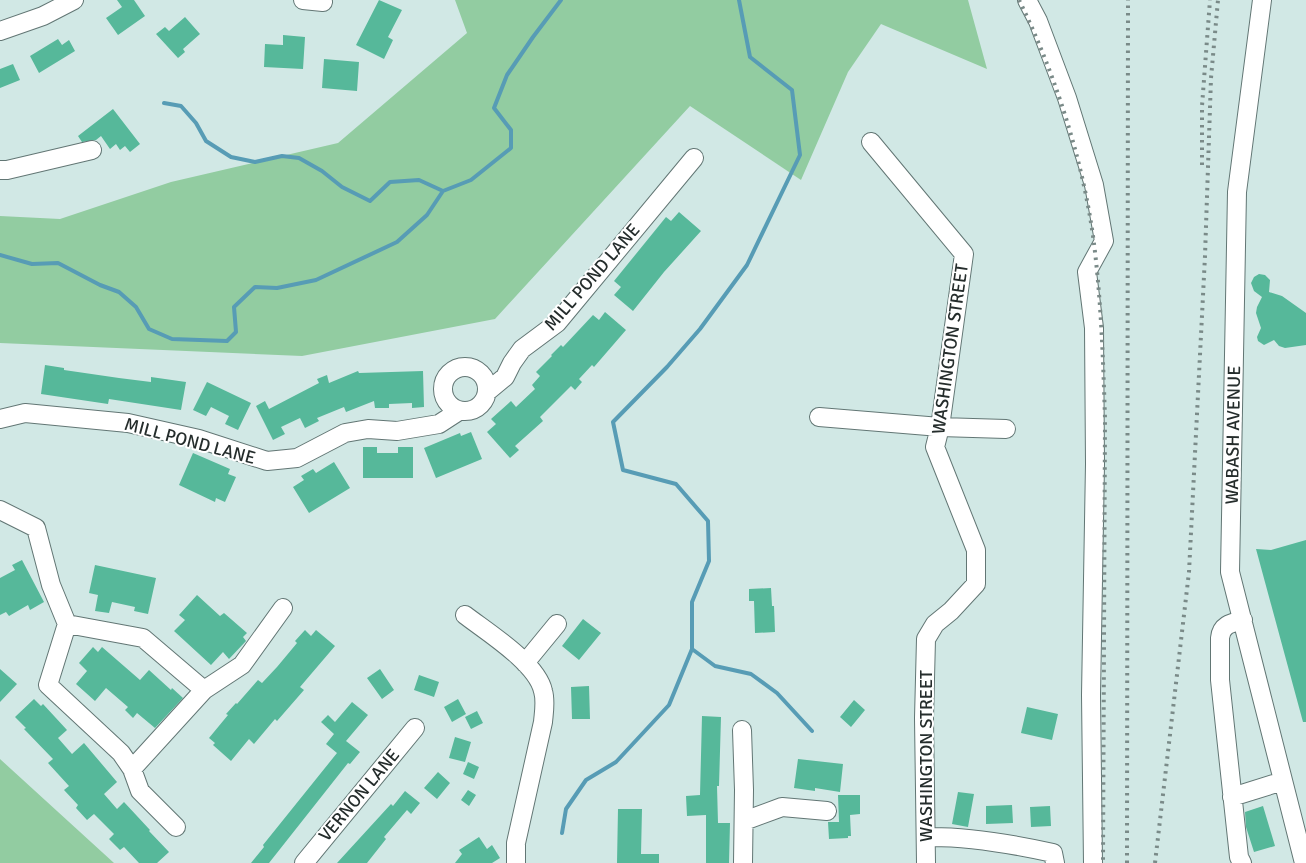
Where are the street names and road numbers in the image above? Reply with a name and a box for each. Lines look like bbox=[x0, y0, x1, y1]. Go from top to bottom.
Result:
street label: MILL POND LANE bbox=[539, 219, 645, 335]
street label: WASHINGTON STREET bbox=[927, 262, 973, 436]
street label: WABASH AVENUE bbox=[1221, 365, 1245, 505]
street label: MILL POND LANE bbox=[122, 413, 258, 469]
street label: WASHINGTON STREET bbox=[915, 670, 937, 842]
street label: VERNON LANE bbox=[314, 744, 404, 846]

